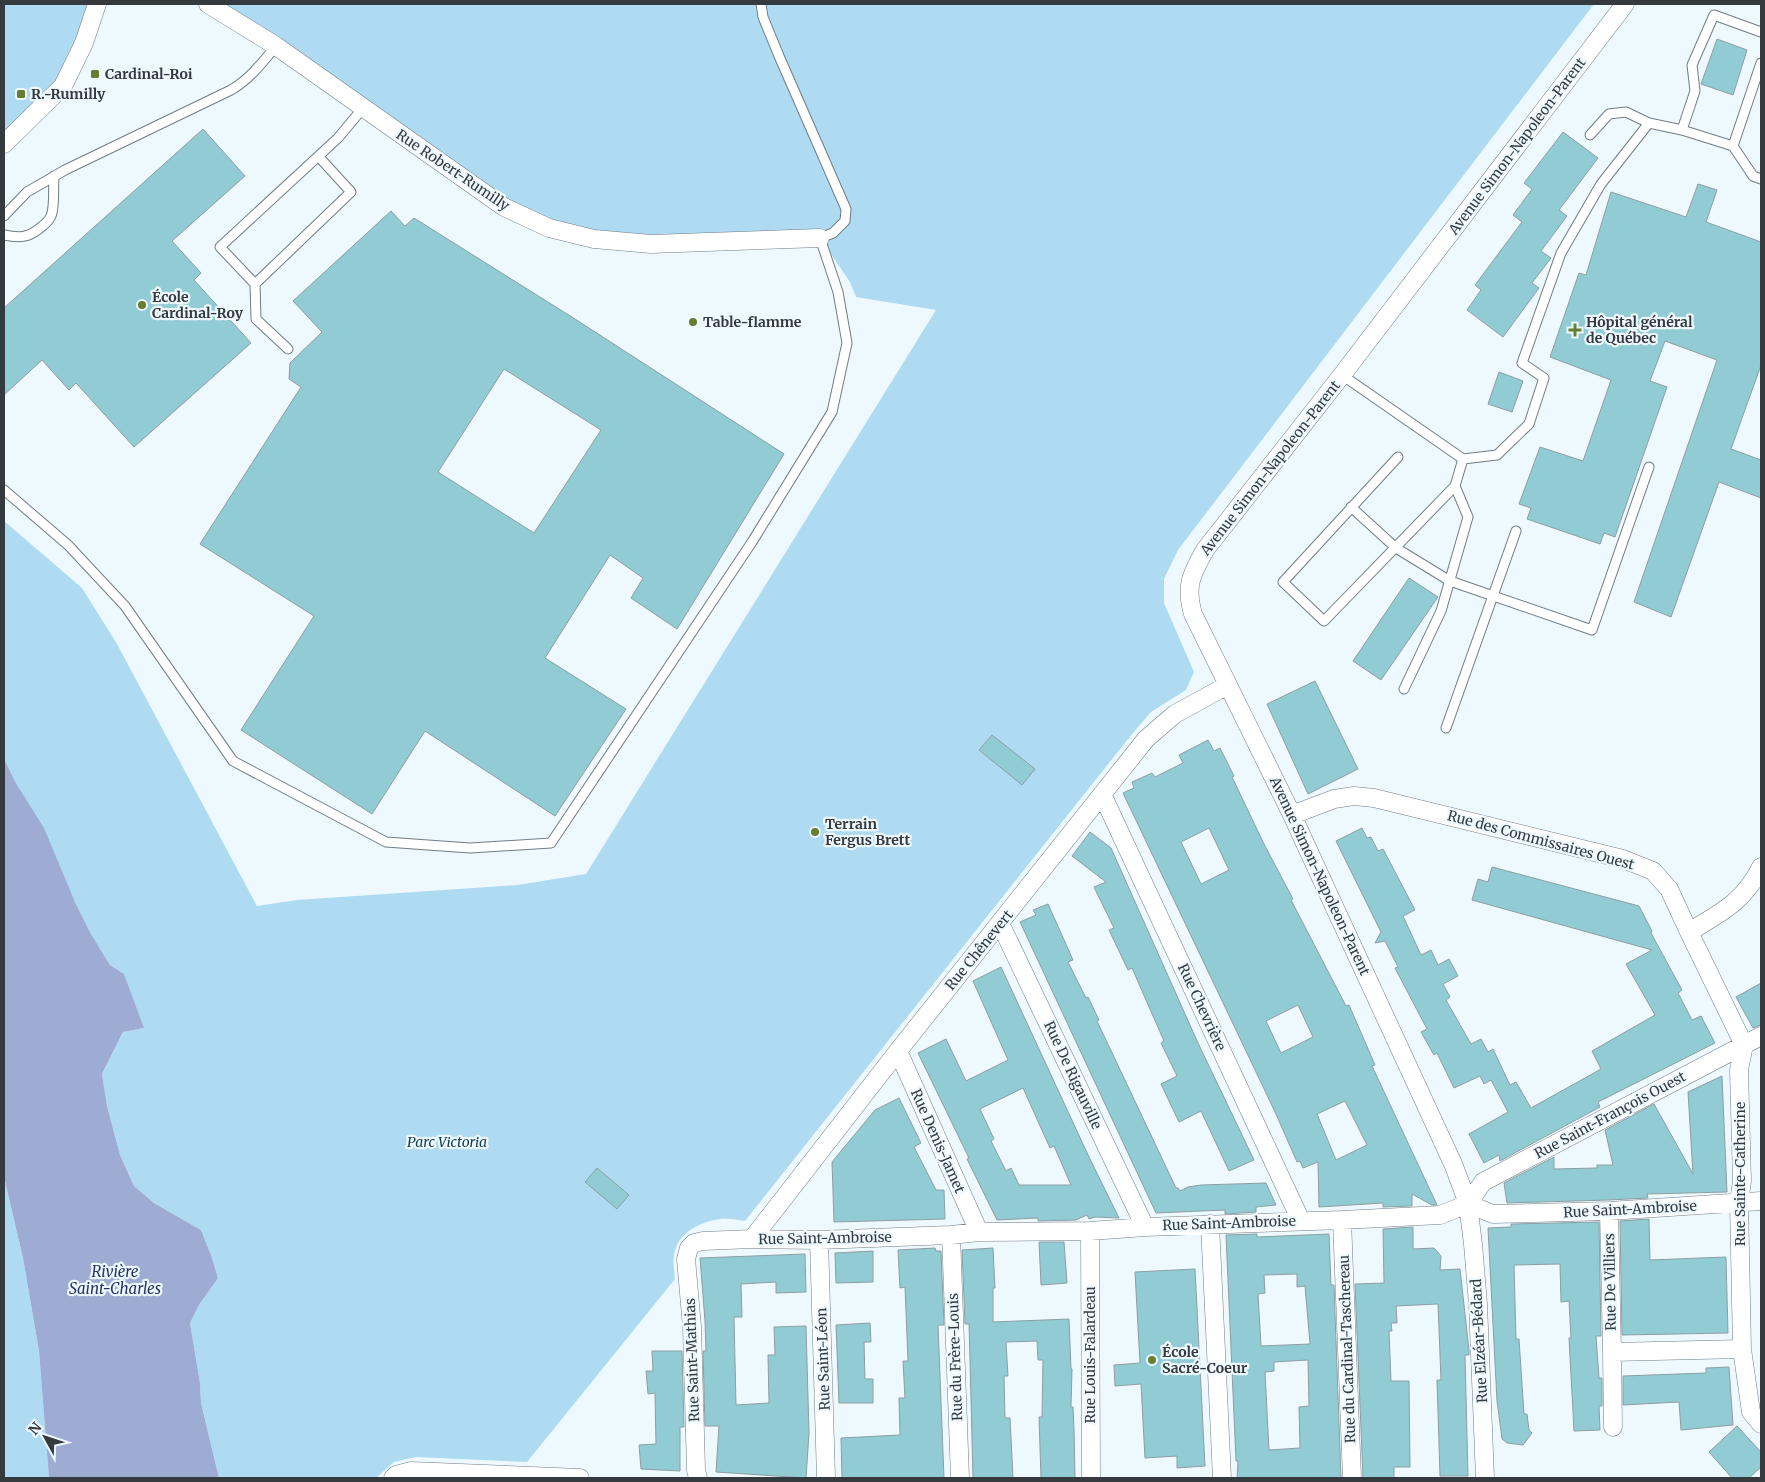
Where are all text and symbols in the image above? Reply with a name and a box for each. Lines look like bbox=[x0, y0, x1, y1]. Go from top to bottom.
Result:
street label: Avenue Simon-Napoleon-Parent bbox=[1444, 53, 1590, 239]
place label: Cardinal-Roi bbox=[105, 65, 193, 83]
marker: Cardinal-Roi bbox=[89, 68, 101, 80]
place label: R.-Rumilly bbox=[31, 85, 106, 103]
marker: R.-Rumilly bbox=[15, 88, 27, 100]
street label: Rue Robert-Rumilly bbox=[393, 125, 514, 215]
place label: École Cardinal-Roy bbox=[152, 288, 244, 322]
marker: École Cardinal-Roy bbox=[136, 299, 148, 311]
place label: Table-flamme bbox=[703, 313, 802, 331]
place label: Hôpital général de Québec bbox=[1586, 313, 1693, 347]
marker: Table-flamme bbox=[687, 316, 699, 328]
marker: Hôpital général de Québec bbox=[1568, 323, 1582, 337]
street label: Avenue Simon-Napoleon-Parent bbox=[1195, 377, 1344, 560]
street label: Avenue Simon-Napoleon-Parent bbox=[1266, 773, 1374, 979]
street label: Rue des Commissaires Ouest bbox=[1446, 806, 1637, 874]
place label: Terrain Fergus Brett bbox=[825, 815, 911, 849]
marker: Terrain Fergus Brett bbox=[809, 826, 821, 838]
street label: Rue Chênevert bbox=[941, 906, 1017, 994]
street label: Rue Chevrière bbox=[1174, 961, 1230, 1053]
street label: Rue De Rigauville bbox=[1040, 1018, 1106, 1132]
street label: Rue Saint-François Ouest bbox=[1531, 1067, 1689, 1163]
street label: Rue Denis-Jamet bbox=[907, 1086, 969, 1196]
street label: Rue Sainte-Catherine bbox=[1731, 1102, 1749, 1246]
park label: Parc Victoria bbox=[407, 1133, 487, 1151]
street label: Rue Saint-Ambroise bbox=[1563, 1197, 1697, 1221]
street label: Rue Saint-Ambroise bbox=[1162, 1212, 1296, 1234]
street label: Rue Saint-Ambroise bbox=[758, 1228, 892, 1248]
street label: Rue De Villiers bbox=[1600, 1233, 1620, 1331]
street label: Rue du Cardinal-Taschereau bbox=[1335, 1254, 1359, 1443]
water label: Rivière Saint-Charles bbox=[69, 1262, 161, 1298]
street label: Rue Elzéar-Bédard bbox=[1467, 1278, 1491, 1404]
street label: Rue Louis-Falardeau bbox=[1081, 1286, 1099, 1424]
street label: Rue du Frère-Louis bbox=[944, 1293, 966, 1421]
street label: Rue Saint-Mathias bbox=[681, 1298, 703, 1422]
street label: Rue Saint-Léon bbox=[812, 1307, 834, 1411]
place label: École Sacré-Coeur bbox=[1162, 1343, 1248, 1377]
marker: École Sacré-Coeur bbox=[1146, 1354, 1158, 1366]
north arrow bbox=[20, 1412, 70, 1462]
text: N bbox=[25, 1419, 45, 1439]

